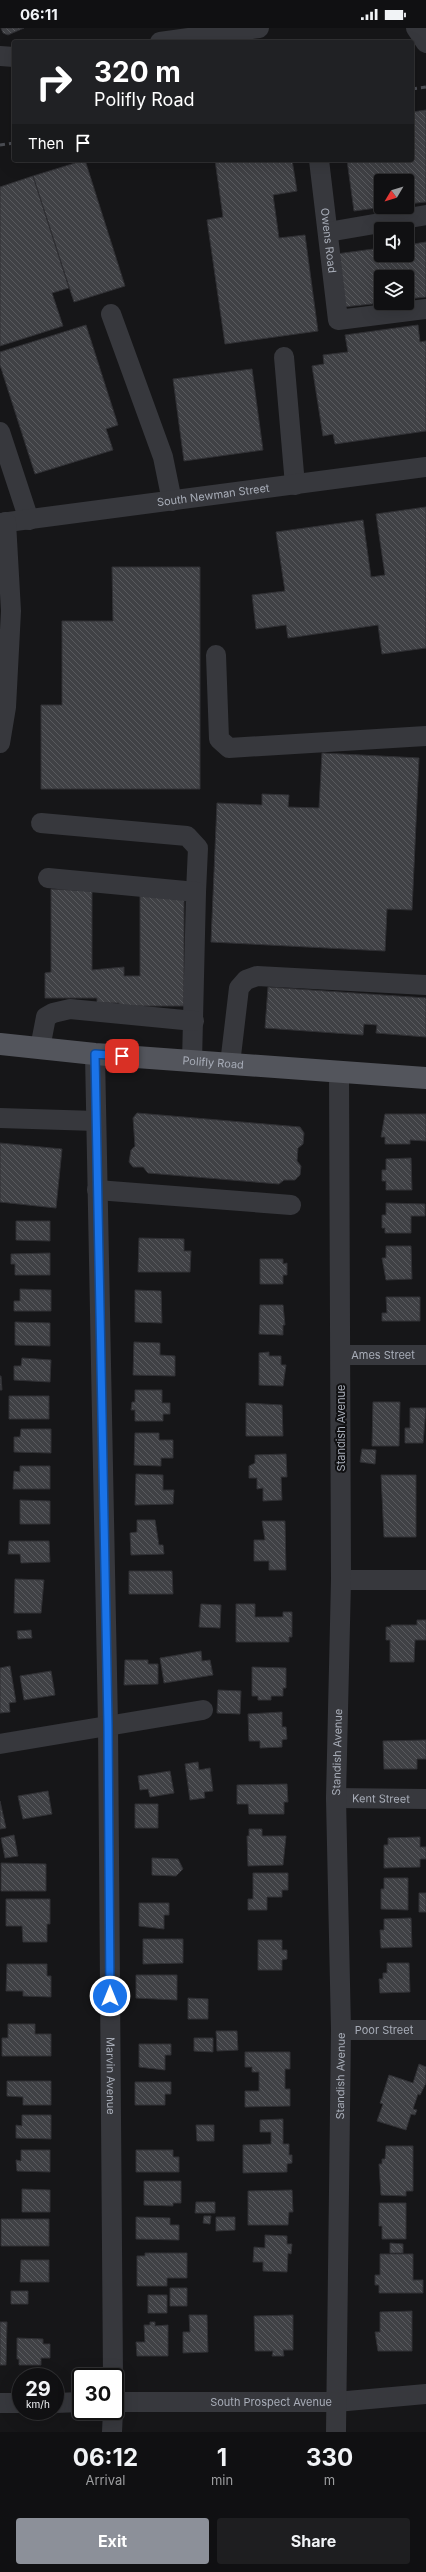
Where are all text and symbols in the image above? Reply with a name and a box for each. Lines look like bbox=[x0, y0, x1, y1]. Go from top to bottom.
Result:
text: 06:11 bbox=[20, 5, 58, 24]
text: 320 m bbox=[94, 55, 181, 89]
icon: right bbox=[28, 56, 80, 108]
text: Polifly Road bbox=[94, 89, 195, 110]
icon: arrive bbox=[72, 132, 94, 154]
text: Then bbox=[28, 134, 64, 153]
north arrow bbox=[374, 174, 414, 214]
map controls bbox=[374, 174, 414, 310]
street label: Owens Road bbox=[318, 207, 339, 274]
button: sound bbox=[374, 222, 414, 262]
button: layers bbox=[374, 270, 414, 310]
street label: South Newman Street bbox=[156, 481, 271, 509]
pin bbox=[105, 1039, 139, 1073]
icon: arrive bbox=[111, 1045, 133, 1067]
street label: Polifly Road bbox=[182, 1053, 244, 1072]
street label: Ames Street bbox=[351, 1348, 415, 1362]
street label: Standish Avenue bbox=[334, 1385, 348, 1471]
street label: Standish Avenue bbox=[329, 1708, 345, 1796]
street label: Kent Street bbox=[352, 1791, 410, 1806]
position arrow bbox=[89, 1975, 131, 2017]
street label: Poor Street bbox=[355, 2023, 414, 2037]
street label: Standish Avenue bbox=[333, 2032, 348, 2120]
street label: Marvin Avenue bbox=[103, 2037, 118, 2115]
speed limit sign: 30 bbox=[72, 2368, 124, 2420]
text: 29 bbox=[25, 2377, 51, 2401]
street label: South Prospect Avenue bbox=[210, 2395, 332, 2409]
text: km/h bbox=[26, 2398, 50, 2410]
text: 06:12 bbox=[73, 2443, 138, 2472]
text: 1 bbox=[217, 2443, 227, 2472]
text: 330 bbox=[306, 2443, 353, 2472]
text: Arrival bbox=[85, 2472, 125, 2488]
text: min bbox=[211, 2472, 233, 2488]
text: m bbox=[324, 2472, 335, 2488]
button: Exit bbox=[16, 2518, 209, 2564]
button: Share bbox=[217, 2518, 410, 2564]

